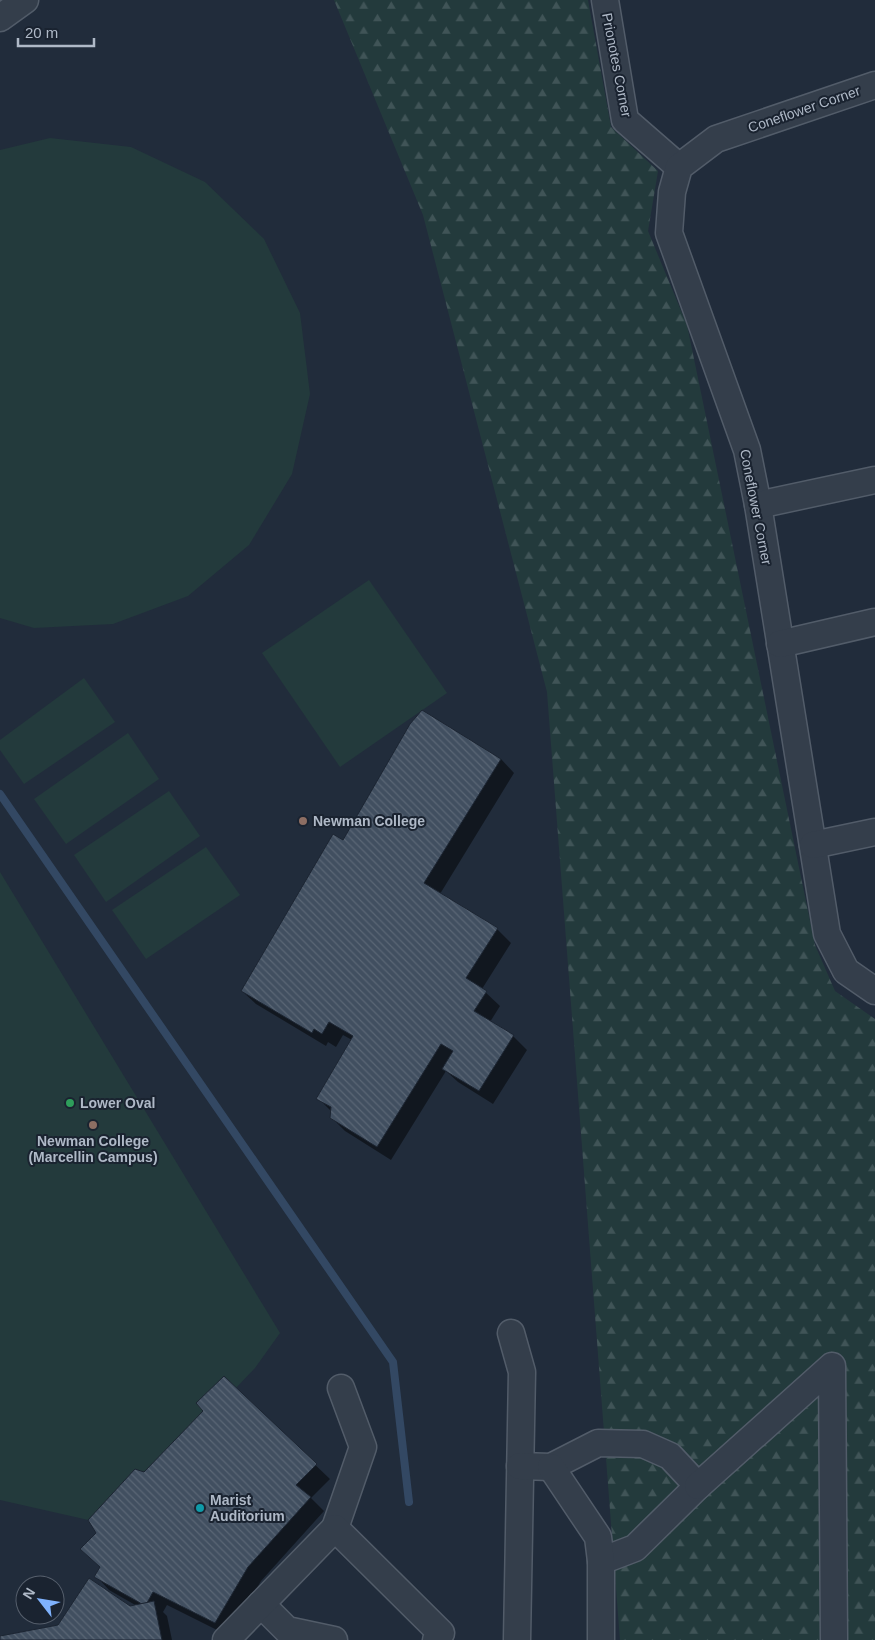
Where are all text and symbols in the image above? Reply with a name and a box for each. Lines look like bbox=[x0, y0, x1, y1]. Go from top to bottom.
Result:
street label: Prionotes Corner bbox=[599, 12, 635, 119]
scale bar bbox=[18, 15, 94, 47]
text: 20 m bbox=[25, 24, 58, 41]
street label: Coneflower Corner bbox=[746, 82, 862, 136]
street label: Coneflower Corner bbox=[737, 448, 775, 567]
place label: Newman College bbox=[313, 813, 425, 829]
marker: Newman College bbox=[297, 815, 309, 827]
place label: Lower Oval bbox=[80, 1095, 155, 1111]
marker: Lower Oval bbox=[64, 1097, 76, 1109]
marker: Newman College (Marcellin Campus) bbox=[87, 1119, 99, 1131]
place label: Newman College (Marcellin Campus) bbox=[28, 1133, 158, 1165]
place label: Marist Auditorium bbox=[210, 1492, 285, 1524]
marker: Marist Auditorium bbox=[194, 1502, 206, 1514]
north arrow bbox=[15, 1575, 65, 1625]
text: N bbox=[19, 1585, 38, 1602]

